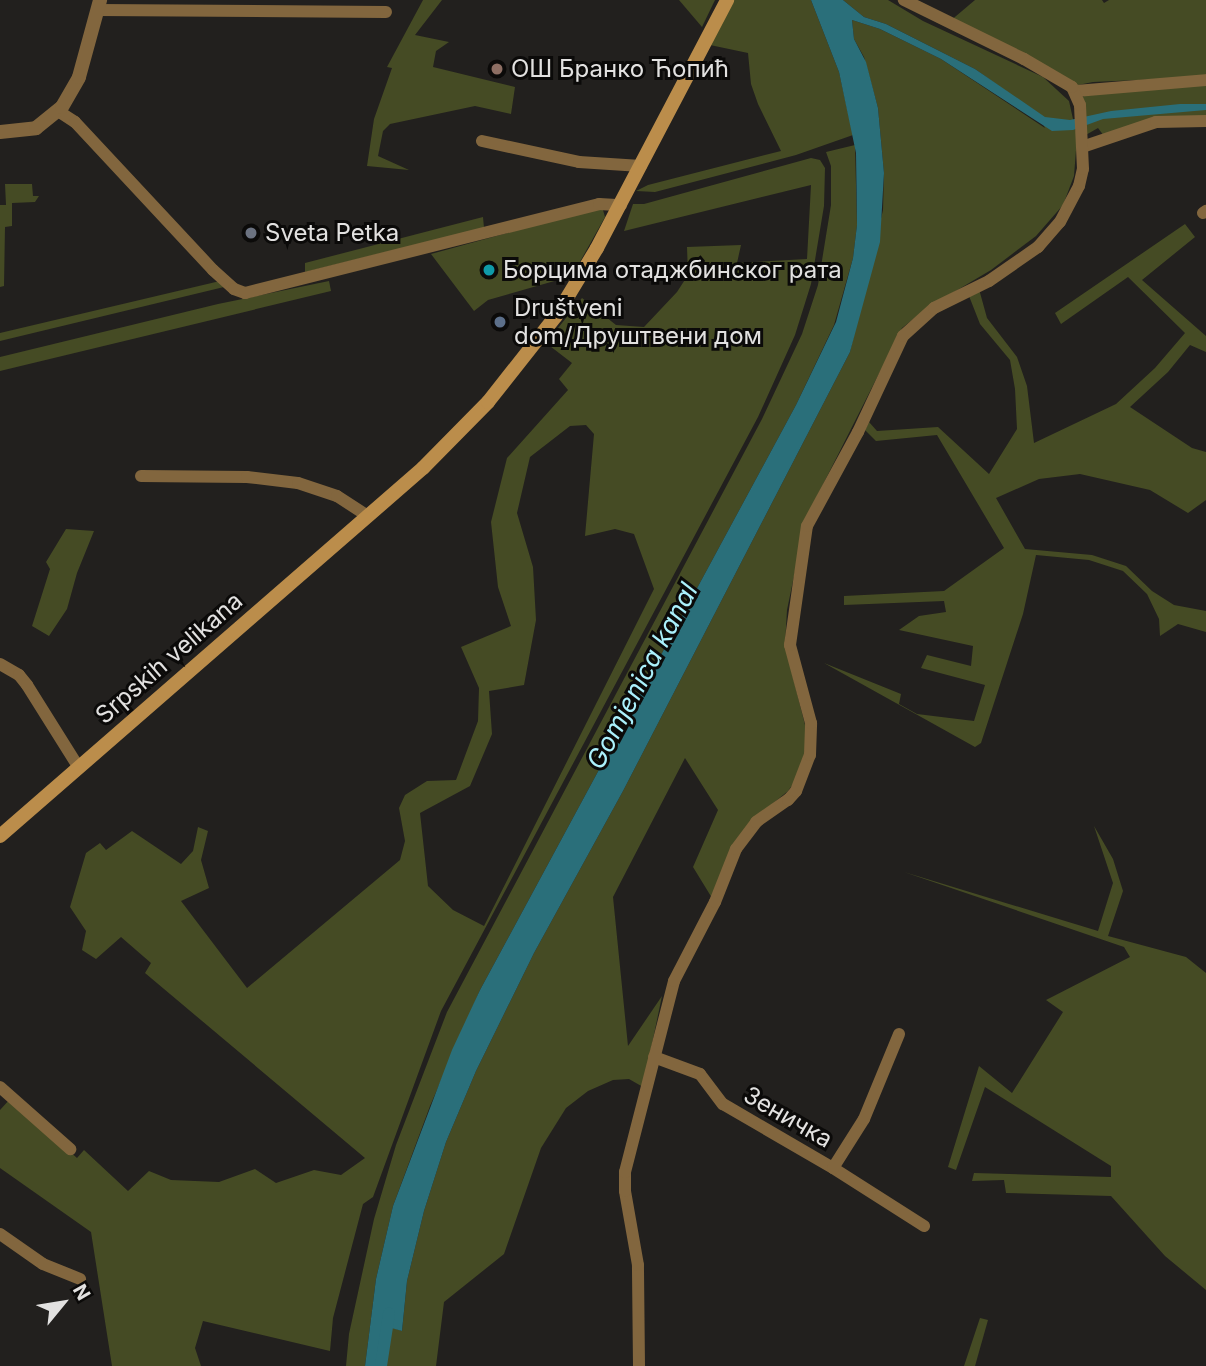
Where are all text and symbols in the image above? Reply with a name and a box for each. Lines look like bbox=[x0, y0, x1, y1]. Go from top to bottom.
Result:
place label: ОШ Бранко Ћопић bbox=[511, 55, 729, 83]
marker: ОШ Бранко Ћопић bbox=[489, 61, 505, 77]
place label: Sveta Petka bbox=[265, 219, 399, 247]
marker: Sveta Petka bbox=[243, 225, 259, 241]
place label: Борцима отаджбинског рата bbox=[503, 256, 842, 284]
marker: Борцима отаджбинског рата bbox=[481, 262, 497, 278]
place label: Društveni dom/Друштвени дом bbox=[514, 294, 762, 350]
marker: Društveni dom/Друштвени дом bbox=[492, 314, 508, 330]
water label: Gomjenica kanal bbox=[580, 578, 704, 774]
street label: Srpskih velikana bbox=[90, 586, 248, 730]
street label: Зеничка bbox=[739, 1080, 837, 1154]
north arrow bbox=[28, 1268, 98, 1338]
text: N bbox=[68, 1280, 95, 1304]

